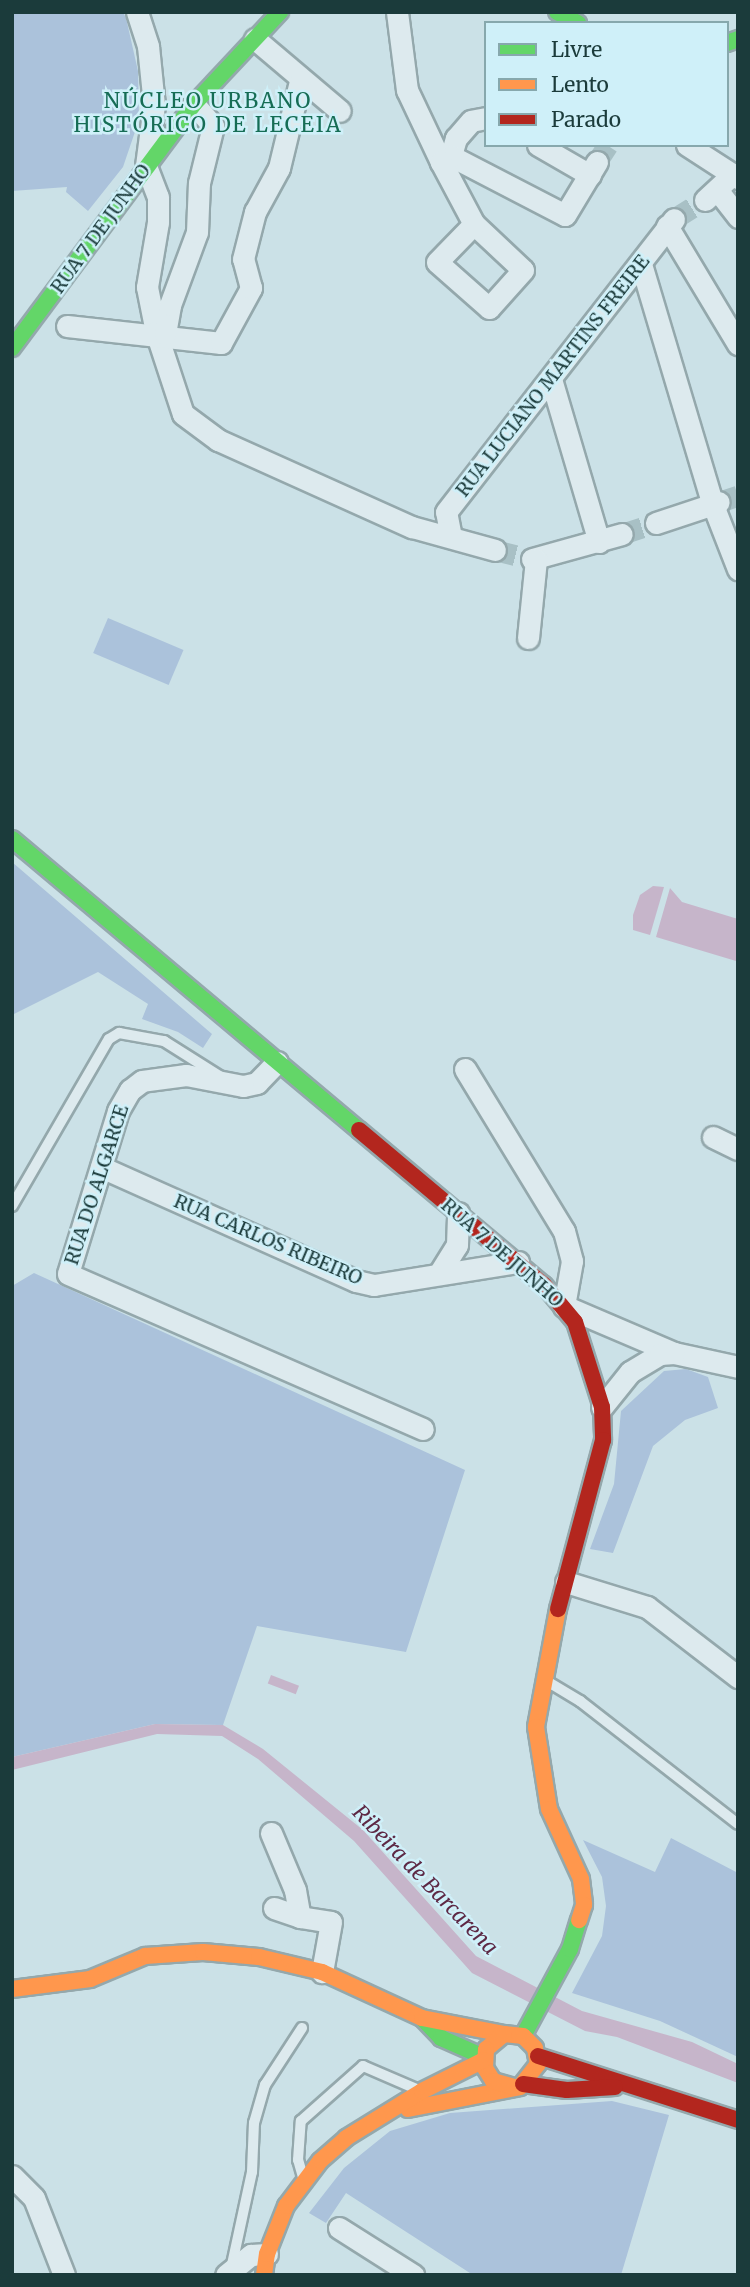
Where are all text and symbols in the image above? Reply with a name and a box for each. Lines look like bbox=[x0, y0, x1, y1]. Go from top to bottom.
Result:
legend bbox=[484, 21, 729, 147]
text: Livre bbox=[551, 36, 602, 63]
text: Lento bbox=[551, 71, 609, 98]
district label: NÚCLEO URBANO HISTÓRICO DE LECEIA bbox=[76, 88, 340, 138]
text: Parado bbox=[551, 106, 621, 133]
street label: RUA 7 DE JUNHO bbox=[46, 160, 156, 298]
street label: RUA LUCIANO MARTINS FREIRE bbox=[451, 251, 655, 501]
street label: RUA DO ALGARCE bbox=[60, 1102, 134, 1268]
street label: RUA CARLOS RIBEIRO bbox=[170, 1190, 366, 1290]
street label: RUA 7 DE JUNHO bbox=[436, 1194, 568, 1312]
water label: Ribeira de Barcarena bbox=[347, 1800, 503, 1960]

